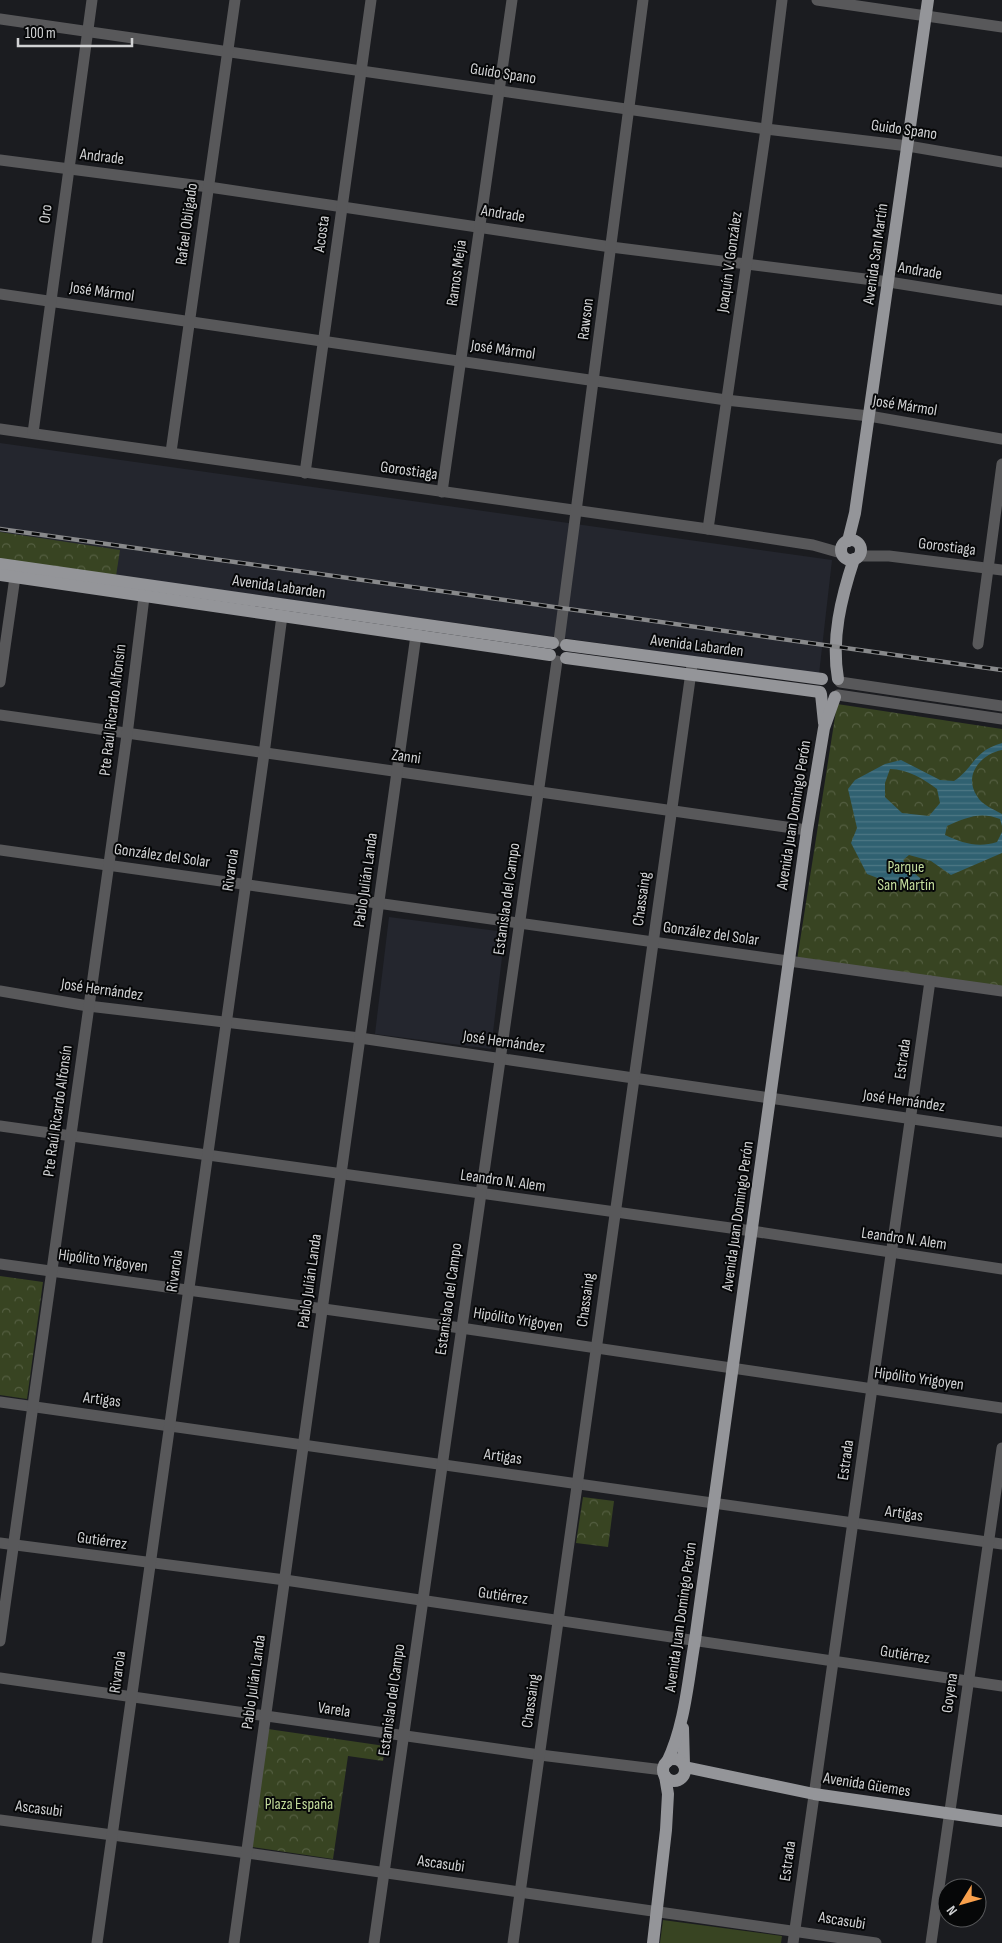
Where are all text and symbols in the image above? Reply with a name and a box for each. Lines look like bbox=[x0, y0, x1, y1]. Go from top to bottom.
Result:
scale bar bbox=[18, 15, 131, 47]
text: 100 m bbox=[25, 24, 56, 43]
street label: Guido Spano bbox=[469, 59, 537, 89]
street label: Guido Spano bbox=[870, 116, 938, 144]
street label: Andrade bbox=[78, 145, 125, 169]
street label: Rafael Obligado bbox=[172, 182, 202, 266]
street label: Andrade bbox=[479, 201, 526, 227]
street label: Avenida San Martín bbox=[859, 202, 892, 307]
street label: Oro bbox=[35, 203, 57, 225]
street label: Joaquín V. González bbox=[713, 210, 747, 315]
street label: Acosta bbox=[310, 214, 334, 255]
street label: Ramos Mejía bbox=[443, 239, 471, 307]
street label: Andrade bbox=[896, 258, 943, 284]
street label: José Mármol bbox=[68, 278, 135, 306]
street label: Rawson bbox=[574, 297, 598, 341]
street label: José Mármol bbox=[469, 336, 536, 364]
street label: José Mármol bbox=[871, 391, 938, 420]
street label: Gorostiaga bbox=[379, 458, 439, 484]
street label: Gorostiaga bbox=[917, 534, 977, 560]
street label: Avenida Labarden bbox=[230, 571, 327, 603]
street label: Avenida Labarden bbox=[648, 631, 745, 661]
street label: Pte Raúl Ricardo Alfonsín bbox=[95, 643, 131, 777]
street label: Avenida Juan Domingo Perón bbox=[773, 739, 815, 892]
street label: Zanni bbox=[390, 746, 422, 768]
street label: Pablo Julián Landa bbox=[350, 832, 382, 928]
street label: González del Solar bbox=[113, 840, 212, 872]
street label: Estanislao del Campo bbox=[490, 842, 524, 956]
street label: Rivarola bbox=[219, 848, 243, 892]
park label: Parque San Martín bbox=[877, 858, 935, 895]
street label: Chassaing bbox=[629, 871, 655, 927]
street label: González del Solar bbox=[662, 918, 761, 950]
street label: José Hernández bbox=[59, 975, 144, 1005]
street label: José Hernández bbox=[461, 1027, 546, 1057]
street label: Estrada bbox=[891, 1038, 915, 1080]
street label: Pte Raúl Ricardo Alfonsín bbox=[39, 1044, 77, 1178]
street label: José Hernández bbox=[861, 1086, 946, 1116]
street label: Avenida Juan Domingo Perón bbox=[718, 1140, 758, 1293]
street label: Leandro N. Alem bbox=[459, 1166, 547, 1196]
street label: Leandro N. Alem bbox=[860, 1224, 948, 1254]
street label: Pablo Julián Landa bbox=[294, 1233, 326, 1329]
street label: Estanislao del Campo bbox=[432, 1242, 466, 1356]
street label: Hipólito Yrigoyen bbox=[57, 1245, 149, 1277]
street label: Rivarola bbox=[163, 1249, 187, 1293]
street label: Chassaing bbox=[573, 1272, 599, 1328]
street label: Hipólito Yrigoyen bbox=[472, 1304, 564, 1336]
street label: Hipólito Yrigoyen bbox=[873, 1363, 965, 1395]
street label: Artigas bbox=[81, 1388, 122, 1412]
street label: Estrada bbox=[834, 1439, 858, 1481]
street label: Artigas bbox=[482, 1445, 523, 1469]
street label: Artigas bbox=[883, 1502, 924, 1526]
street label: Gutiérrez bbox=[76, 1528, 128, 1554]
street label: Avenida Juan Domingo Perón bbox=[661, 1541, 701, 1694]
street label: Gutiérrez bbox=[477, 1583, 529, 1609]
street label: Pablo Julián Landa bbox=[238, 1634, 270, 1730]
street label: Gutiérrez bbox=[879, 1642, 931, 1668]
street label: Estanislao del Campo bbox=[375, 1643, 409, 1757]
street label: Rivarola bbox=[106, 1650, 130, 1694]
street label: Goyena bbox=[938, 1672, 962, 1714]
street label: Chassaing bbox=[518, 1673, 544, 1729]
street label: Varela bbox=[316, 1698, 352, 1722]
street label: Avenida Güemes bbox=[821, 1769, 912, 1801]
park label: Plaza España bbox=[265, 1795, 333, 1814]
street label: Ascasubi bbox=[14, 1797, 64, 1821]
street label: Estrada bbox=[776, 1840, 800, 1882]
street label: Ascasubi bbox=[415, 1851, 466, 1877]
north arrow bbox=[937, 1878, 987, 1928]
text: N bbox=[943, 1902, 961, 1919]
street label: Ascasubi bbox=[816, 1908, 867, 1934]

